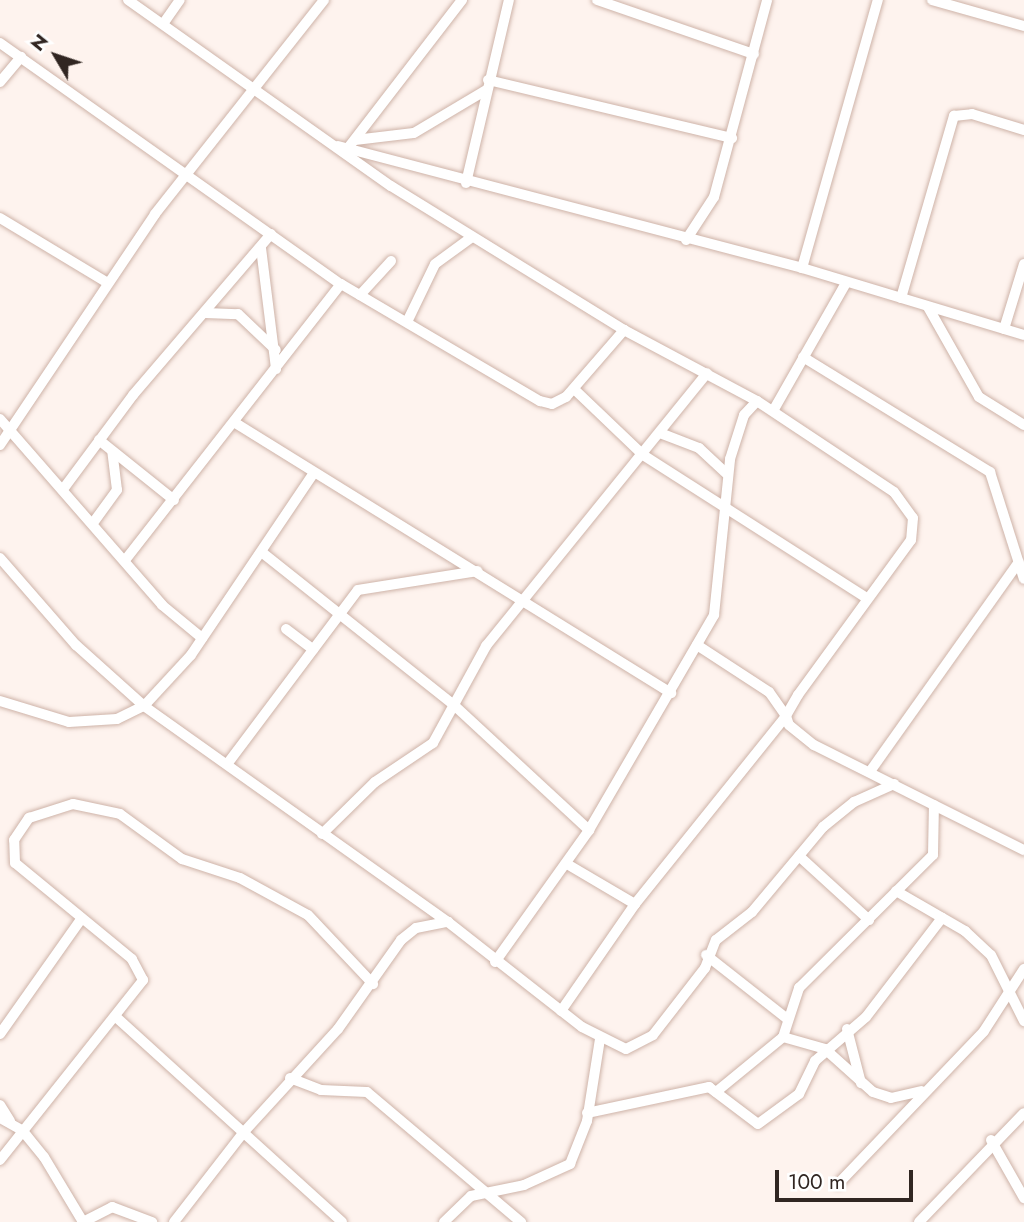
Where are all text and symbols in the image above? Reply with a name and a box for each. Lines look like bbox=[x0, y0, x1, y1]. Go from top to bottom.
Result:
north arrow bbox=[21, 21, 91, 91]
text: N bbox=[24, 28, 55, 57]
scale bar bbox=[779, 1156, 917, 1200]
text: 100 m bbox=[788, 1167, 845, 1197]

